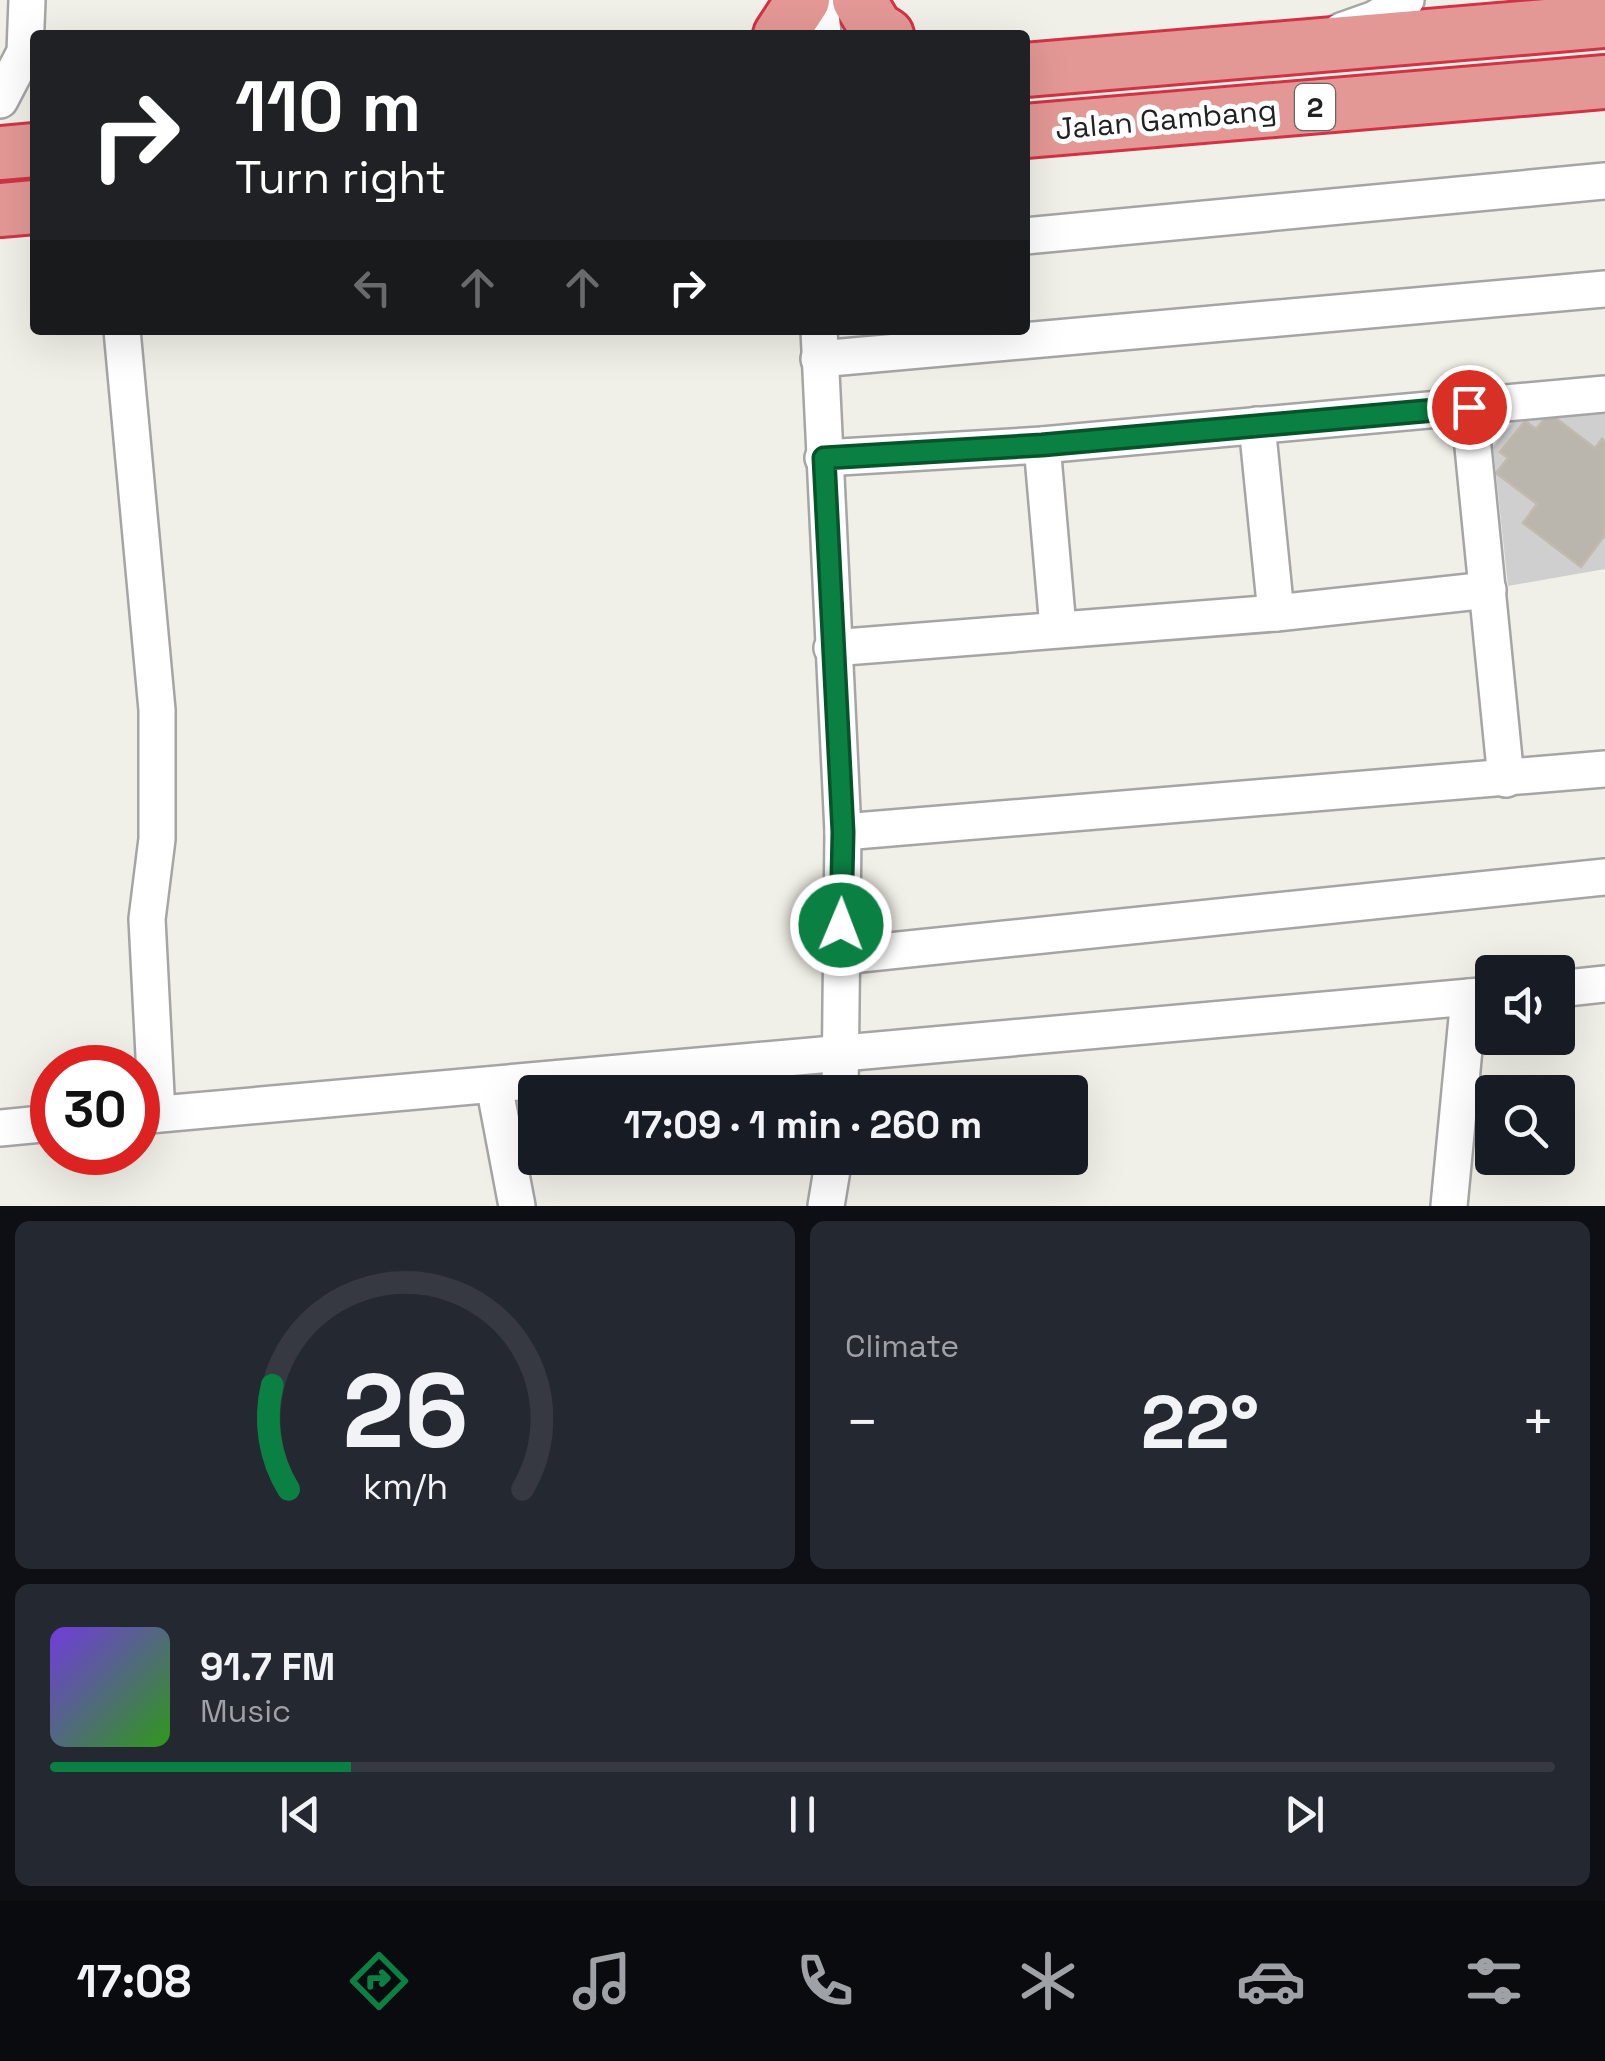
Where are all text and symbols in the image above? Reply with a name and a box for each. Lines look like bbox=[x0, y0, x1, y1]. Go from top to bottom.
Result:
text: 110 m bbox=[235, 62, 421, 151]
icon: right bbox=[70, 70, 200, 200]
road number: 2 bbox=[1295, 84, 1335, 130]
street label: Jalan Gambang bbox=[1054, 90, 1278, 148]
text: Turn right bbox=[235, 149, 446, 206]
icon: left bbox=[345, 260, 400, 315]
icon: ahead bbox=[450, 260, 505, 315]
icon: ahead bbox=[555, 260, 610, 315]
icon: right bbox=[660, 260, 715, 315]
pin bbox=[1427, 365, 1512, 450]
icon: arrive bbox=[1442, 380, 1497, 435]
position arrow bbox=[789, 873, 893, 977]
map controls bbox=[1475, 955, 1575, 1175]
button: sound bbox=[1475, 955, 1575, 1055]
speed limit sign: 30 bbox=[30, 1045, 160, 1175]
button: search bbox=[1475, 1075, 1575, 1175]
text: 17:09 · 1 min · 260 m bbox=[624, 1101, 982, 1149]
text: Climate bbox=[845, 1326, 959, 1366]
text: 26 bbox=[342, 1345, 468, 1477]
text: 22° bbox=[1141, 1374, 1259, 1470]
text: − bbox=[845, 1387, 879, 1457]
text: + bbox=[1521, 1387, 1555, 1457]
text: km/h bbox=[362, 1464, 448, 1509]
text: 91.7 FM bbox=[200, 1643, 335, 1691]
text: Music bbox=[200, 1691, 291, 1731]
icon: previous bbox=[273, 1787, 328, 1842]
icon: pause bbox=[775, 1787, 830, 1842]
icon: next bbox=[1277, 1787, 1332, 1842]
icon: directions bbox=[344, 1946, 414, 2016]
icon: music bbox=[567, 1946, 637, 2016]
icon: phone bbox=[790, 1946, 860, 2016]
icon: climate bbox=[1013, 1946, 1083, 2016]
icon: car bbox=[1236, 1946, 1306, 2016]
icon: filters bbox=[1459, 1946, 1529, 2016]
text: 17:08 bbox=[76, 1953, 191, 2010]

